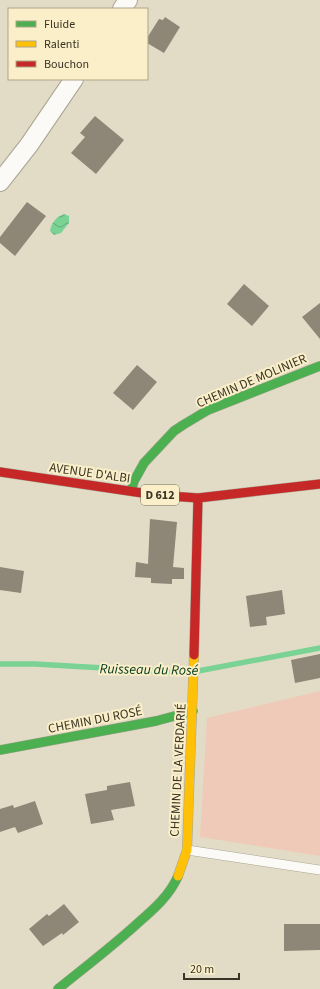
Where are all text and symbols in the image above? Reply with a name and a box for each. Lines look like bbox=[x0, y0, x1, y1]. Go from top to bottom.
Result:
legend bbox=[8, 8, 148, 80]
text: Fluide bbox=[44, 16, 75, 33]
text: Ralenti bbox=[44, 36, 79, 53]
text: Bouchon bbox=[44, 56, 89, 73]
street label: CHEMIN DE MOLINIER bbox=[194, 349, 310, 412]
street label: AVENUE D'ALBI bbox=[48, 458, 132, 488]
road number: D 612 bbox=[141, 485, 179, 505]
water label: Ruisseau du Rosé bbox=[99, 659, 199, 681]
street label: CHEMIN DU ROSÉ bbox=[47, 702, 144, 738]
street label: CHEMIN DE LA VERDARIÉ bbox=[166, 703, 190, 837]
scale bar bbox=[184, 955, 239, 981]
text: 20 m bbox=[190, 961, 214, 978]

